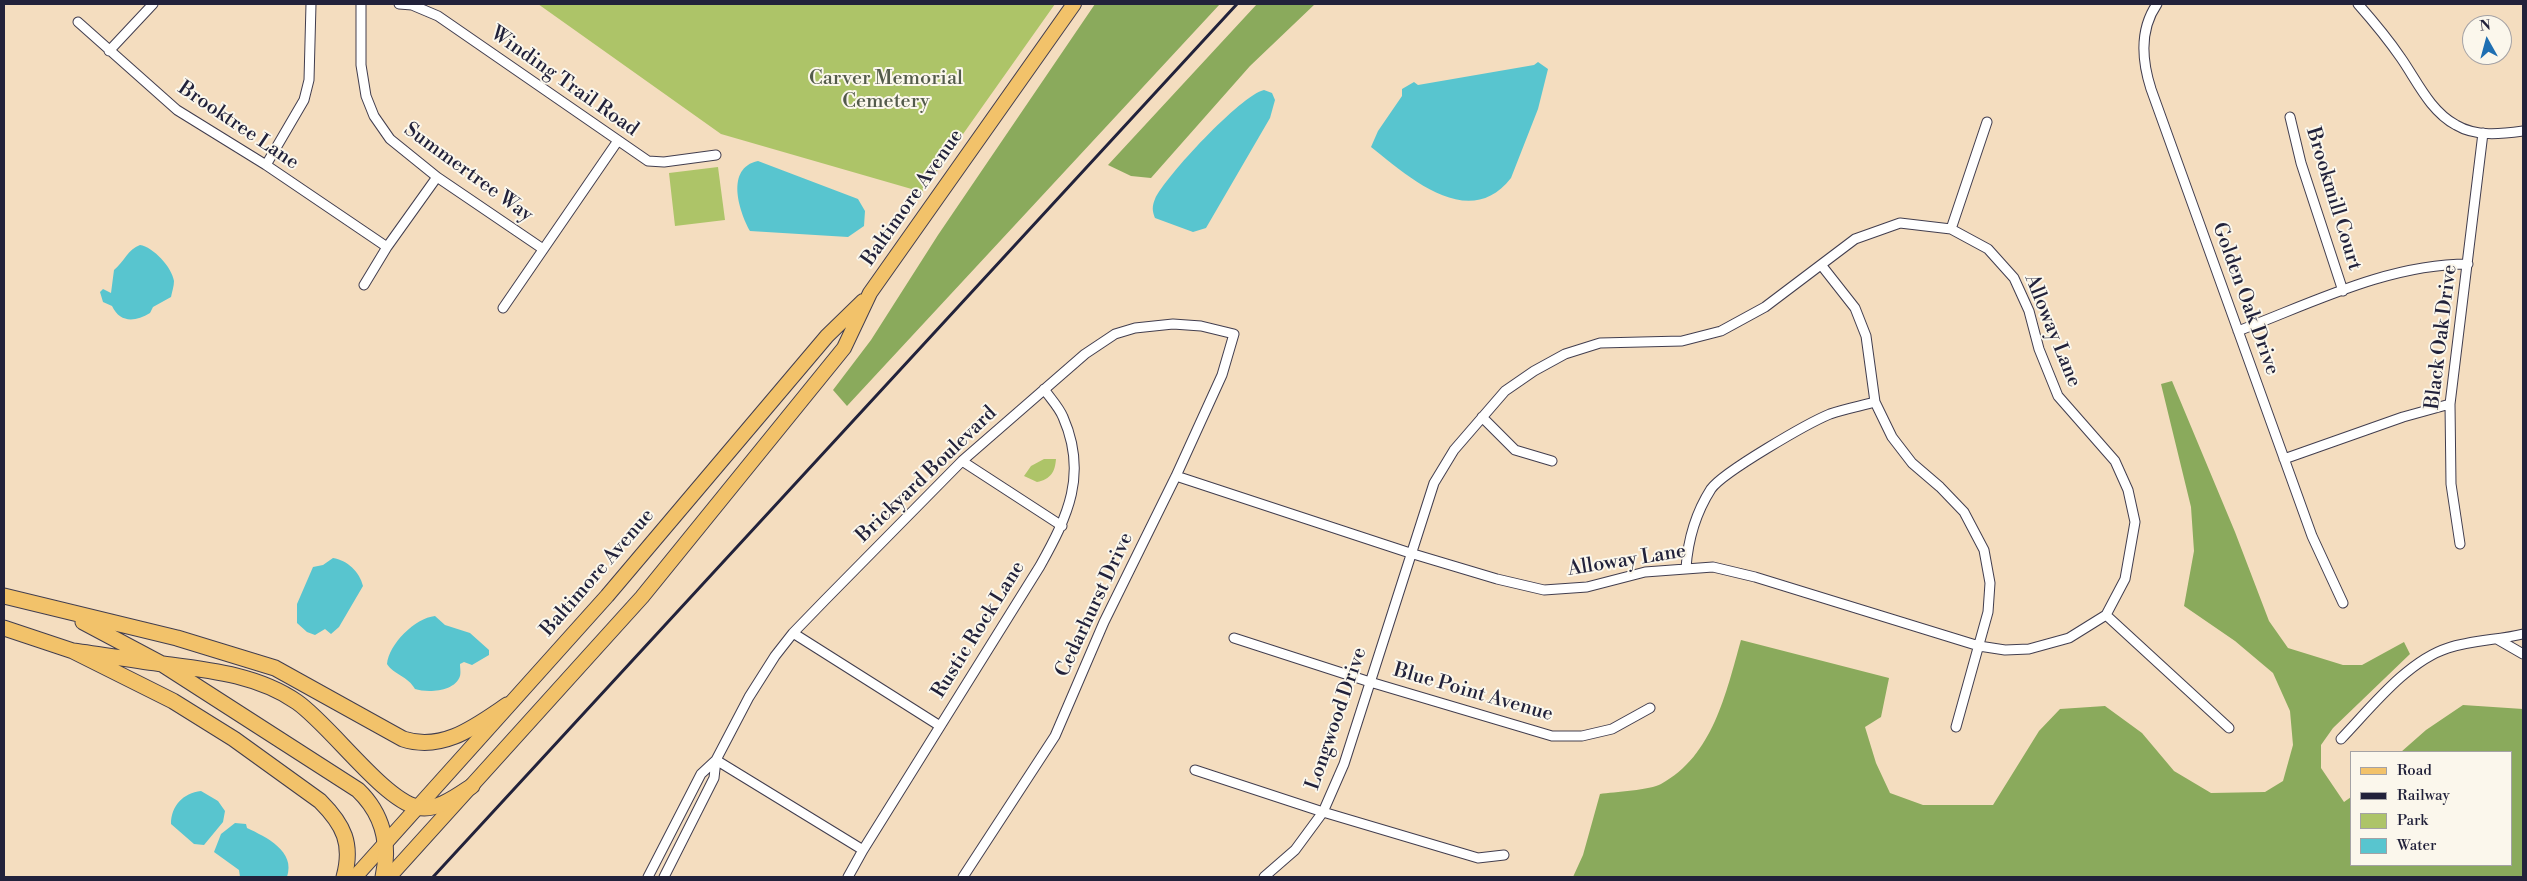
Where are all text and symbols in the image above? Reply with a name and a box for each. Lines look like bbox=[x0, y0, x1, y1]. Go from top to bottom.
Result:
north arrow bbox=[2462, 15, 2512, 65]
text: N bbox=[2479, 16, 2492, 36]
street label: Winding Trail Road bbox=[485, 22, 643, 142]
park label: Carver Memorial Cemetery bbox=[809, 67, 963, 114]
street label: Brooktree Lane bbox=[173, 77, 303, 175]
street label: Summertree Way bbox=[399, 118, 537, 228]
street label: Baltimore Avenue bbox=[857, 125, 969, 271]
street label: Brookmill Court bbox=[2300, 125, 2366, 273]
street label: Golden Oak Drive bbox=[2206, 219, 2284, 379]
street label: Black Oak Drive bbox=[2421, 263, 2463, 411]
street label: Alloway Lane bbox=[2018, 271, 2086, 391]
street label: Brickyard Boulevard bbox=[852, 402, 1002, 548]
street label: Baltimore Avenue bbox=[536, 504, 660, 642]
street label: Cedarhurst Drive bbox=[1051, 529, 1139, 681]
street label: Alloway Lane bbox=[1566, 540, 1688, 582]
street label: Rustic Rock Lane bbox=[927, 557, 1031, 703]
street label: Longwood Drive bbox=[1301, 645, 1373, 793]
street label: Blue Point Avenue bbox=[1390, 659, 1556, 727]
legend bbox=[2350, 751, 2512, 866]
text: Road bbox=[2397, 761, 2432, 780]
text: Railway bbox=[2397, 786, 2450, 805]
text: Park bbox=[2397, 811, 2428, 830]
text: Water bbox=[2397, 836, 2436, 855]

